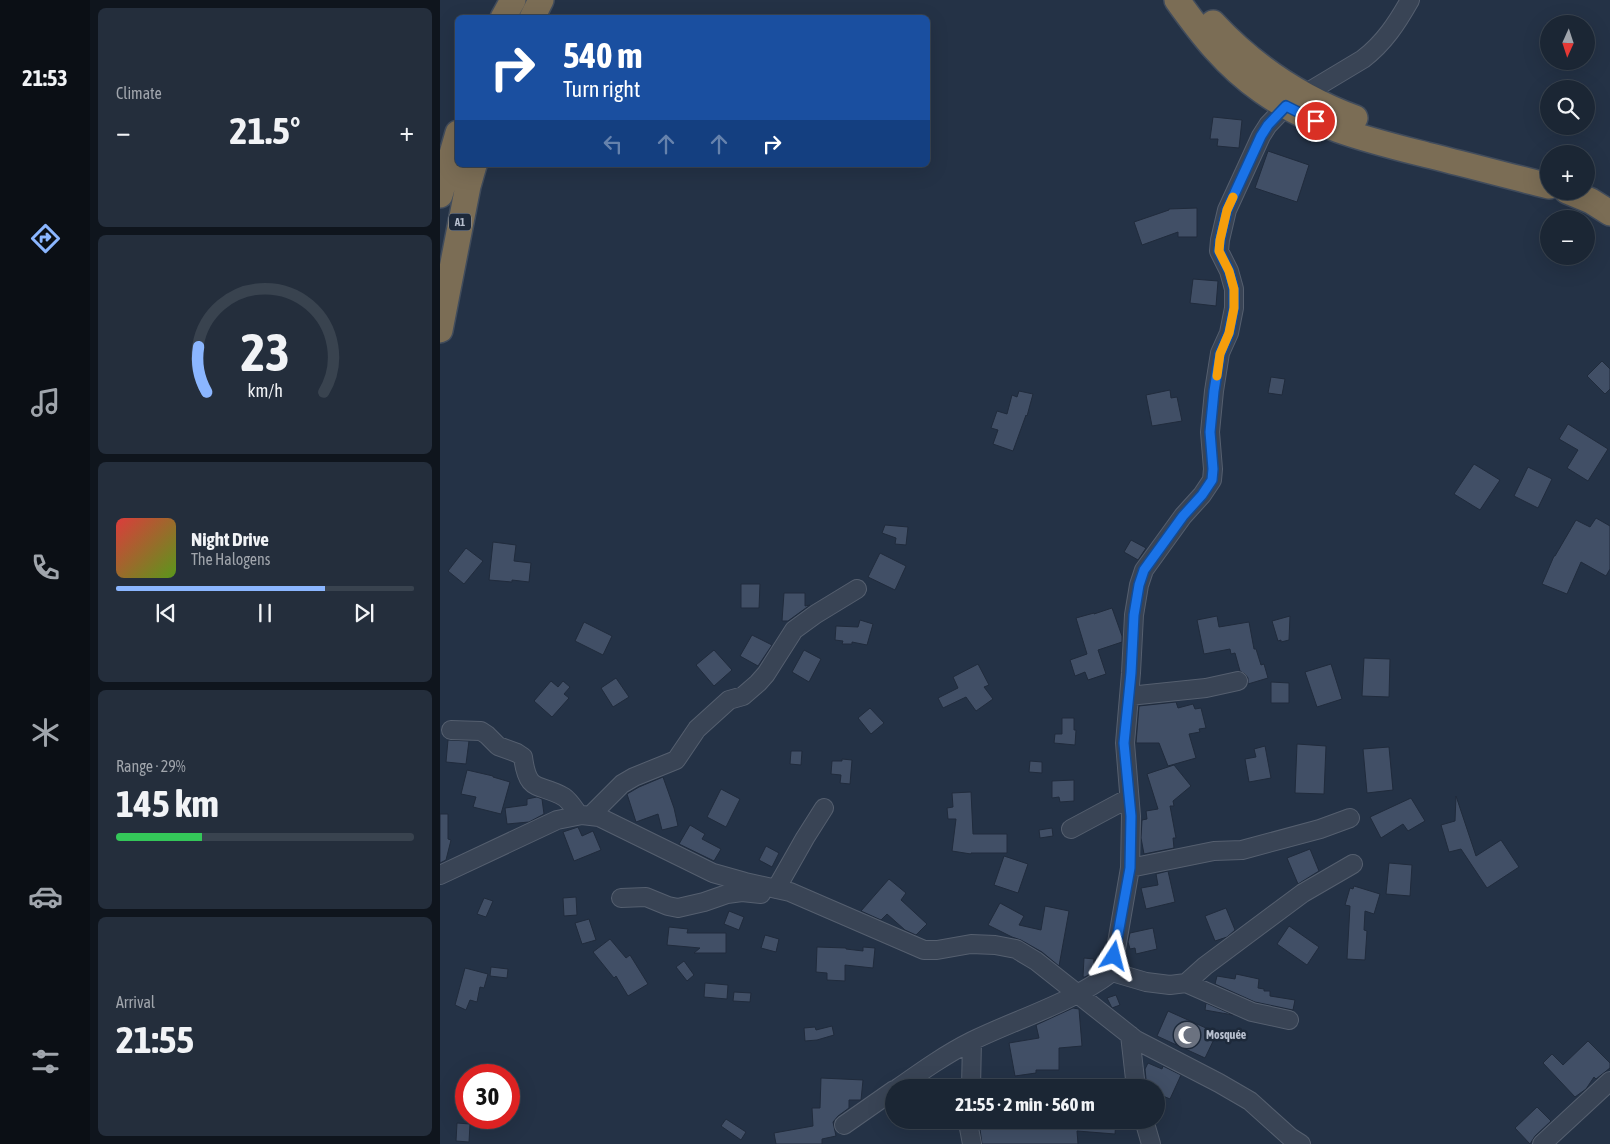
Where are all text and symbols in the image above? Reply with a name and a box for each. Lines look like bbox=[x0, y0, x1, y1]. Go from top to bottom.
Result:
north arrow bbox=[1540, 15, 1595, 70]
map controls bbox=[1540, 15, 1595, 265]
icon: right bbox=[480, 35, 545, 100]
text: 540 m bbox=[563, 35, 642, 75]
text: 21:53 bbox=[22, 65, 68, 91]
text: Turn right bbox=[563, 76, 640, 102]
button: search bbox=[1540, 80, 1595, 135]
text: Climate bbox=[116, 84, 162, 102]
pin bbox=[1295, 100, 1337, 142]
icon: arrive bbox=[1302, 107, 1330, 135]
text: 21.5° bbox=[230, 109, 300, 152]
text: − bbox=[116, 115, 131, 147]
text: + bbox=[399, 115, 414, 147]
icon: left bbox=[599, 130, 627, 158]
icon: ahead bbox=[652, 130, 680, 158]
icon: ahead bbox=[705, 130, 733, 158]
icon: right bbox=[758, 130, 786, 158]
button: + bbox=[1540, 145, 1595, 200]
button: − bbox=[1540, 210, 1595, 265]
road number: A1 bbox=[449, 213, 471, 230]
icon: directions bbox=[28, 221, 63, 256]
text: 23 bbox=[241, 322, 289, 382]
text: km/h bbox=[247, 380, 283, 401]
icon: music bbox=[28, 385, 63, 420]
text: Night Drive bbox=[191, 528, 269, 550]
icon: phone bbox=[28, 550, 63, 585]
text: The Halogens bbox=[191, 550, 271, 568]
icon: previous bbox=[152, 599, 180, 627]
icon: pause bbox=[251, 599, 279, 627]
icon: next bbox=[350, 599, 378, 627]
icon: climate bbox=[28, 715, 63, 750]
text: Range · 29% bbox=[116, 757, 186, 775]
text: 145 km bbox=[116, 782, 219, 825]
icon: car bbox=[28, 879, 63, 914]
position arrow bbox=[1087, 929, 1139, 981]
text: Arrival bbox=[116, 993, 155, 1011]
text: 21:55 bbox=[116, 1018, 194, 1061]
mosque icon: Mosquée bbox=[1172, 1020, 1202, 1050]
place label: Mosquée bbox=[1206, 1028, 1247, 1042]
icon: filters bbox=[28, 1044, 63, 1079]
speed limit sign: 30 bbox=[455, 1064, 520, 1129]
text: 21:55 · 2 min · 560 m bbox=[955, 1093, 1095, 1115]

